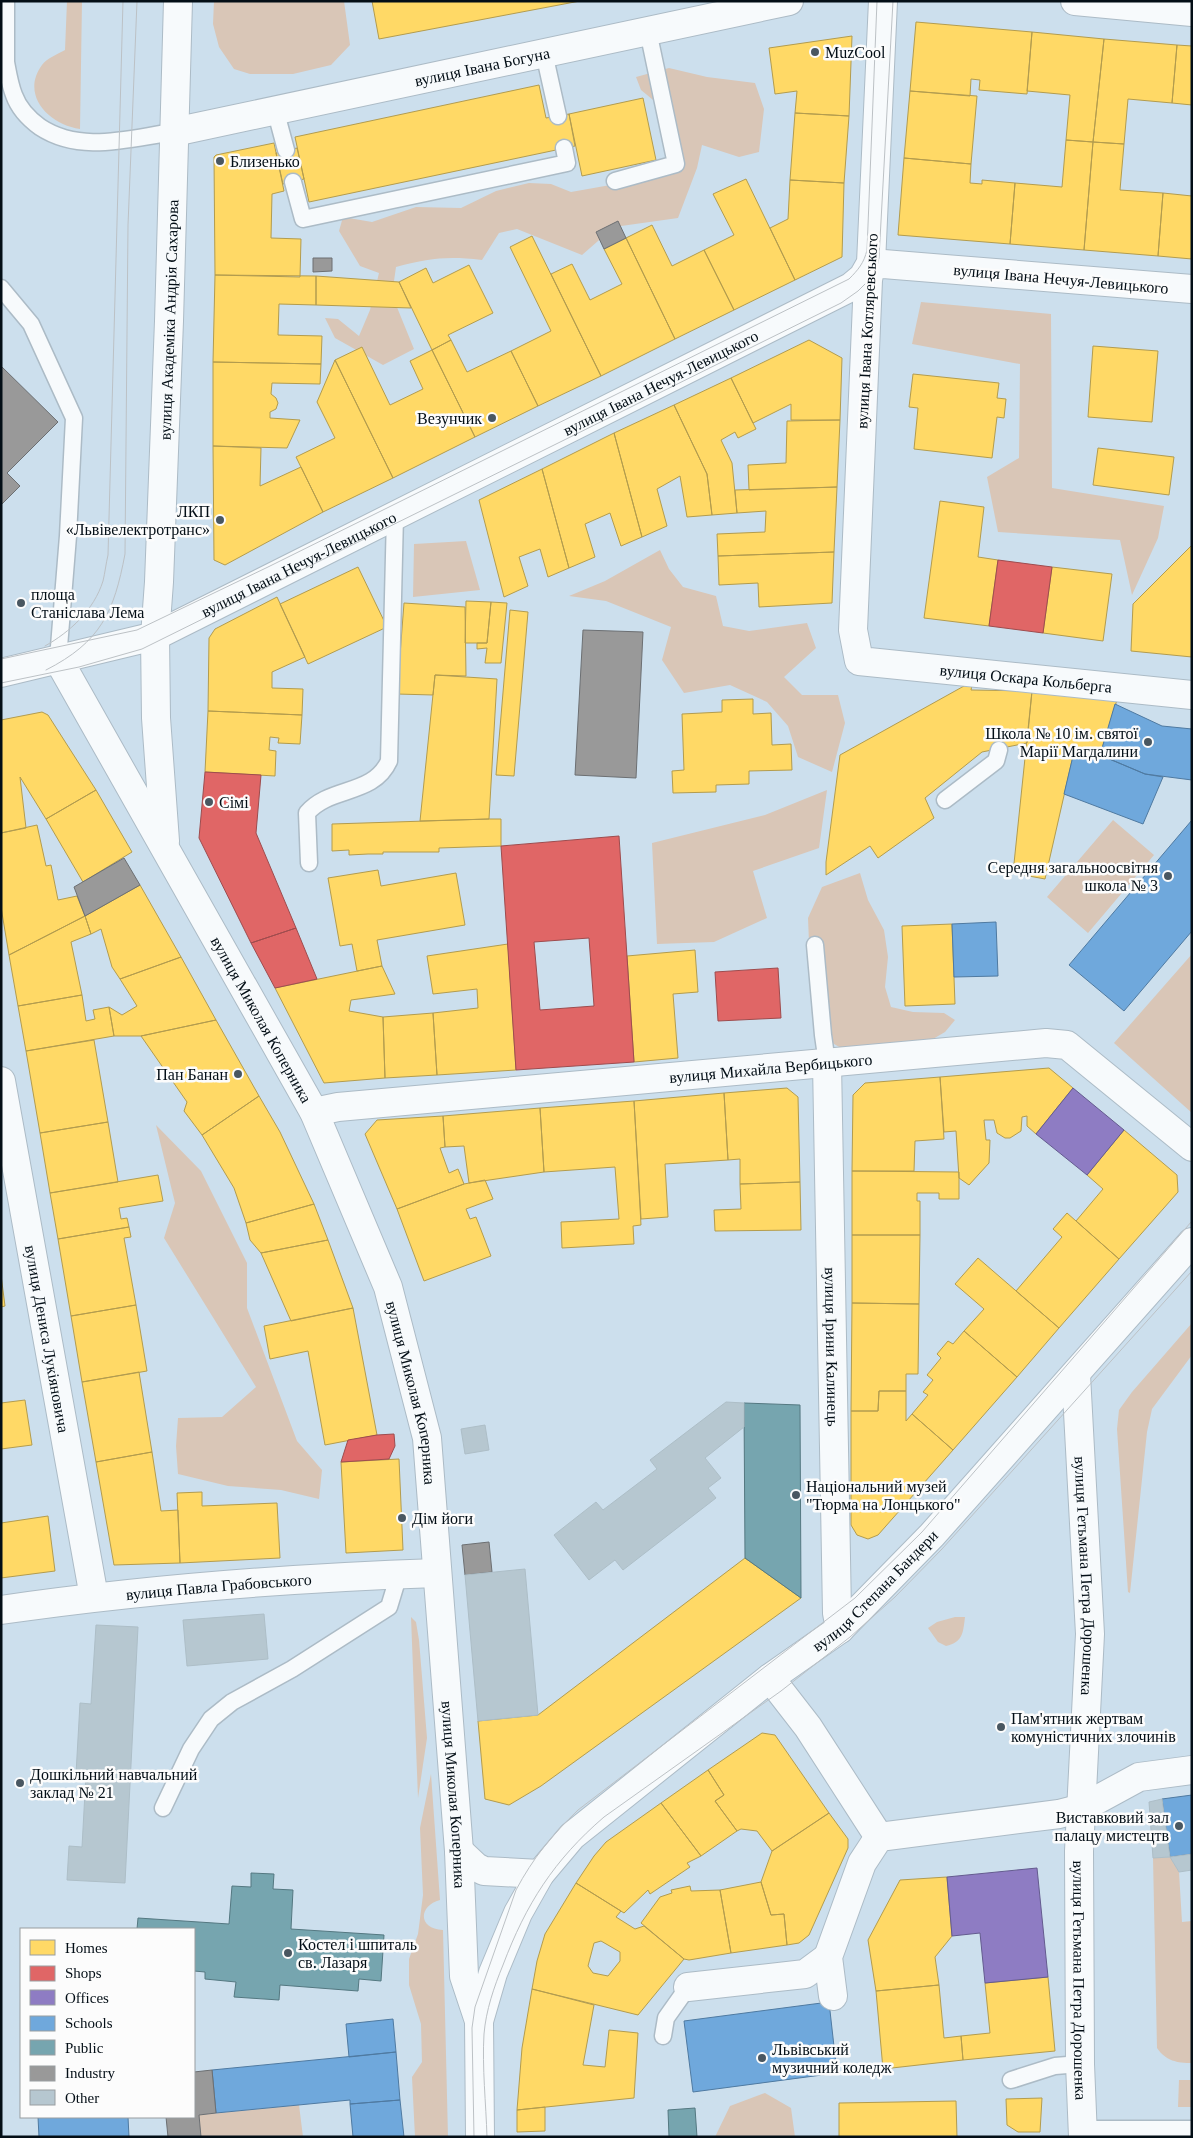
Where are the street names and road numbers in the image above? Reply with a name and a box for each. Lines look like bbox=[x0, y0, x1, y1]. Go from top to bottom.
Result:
street label: вулиця Івана Богуна bbox=[413, 44, 551, 89]
street label: вулиця Академіка Андрія Сахарова bbox=[156, 199, 181, 440]
street label: вулиця Івана Котляревського bbox=[853, 233, 882, 429]
street label: вулиця Івана Нечуя-Левицького bbox=[953, 261, 1169, 298]
street label: вулиця Івана Нечуя-Левицького bbox=[560, 326, 761, 438]
street label: вулиця Івана Нечуя-Левицького bbox=[198, 508, 399, 620]
street label: вулиця Оскара Кольберга bbox=[939, 661, 1113, 695]
street label: вулиця Миколая Коперника bbox=[208, 933, 315, 1105]
street label: вулиця Михайла Вербицького bbox=[669, 1050, 873, 1086]
street label: вулиця Дениса Лукіяновича bbox=[22, 1244, 73, 1434]
street label: вулиця Ірини Калинець bbox=[821, 1267, 842, 1427]
street label: вулиця Миколая Коперника bbox=[383, 1299, 439, 1485]
street label: вулиця Гетьмана Петра Дорошенка bbox=[1071, 1456, 1099, 1696]
street label: вулиця Степана Бандери bbox=[809, 1526, 941, 1654]
street label: вулиця Павла Грабовського bbox=[125, 1570, 312, 1603]
street label: вулиця Миколая Коперника bbox=[438, 1700, 469, 1889]
street label: вулиця Гетьмана Петра Дорошенка bbox=[1070, 1861, 1090, 2100]

